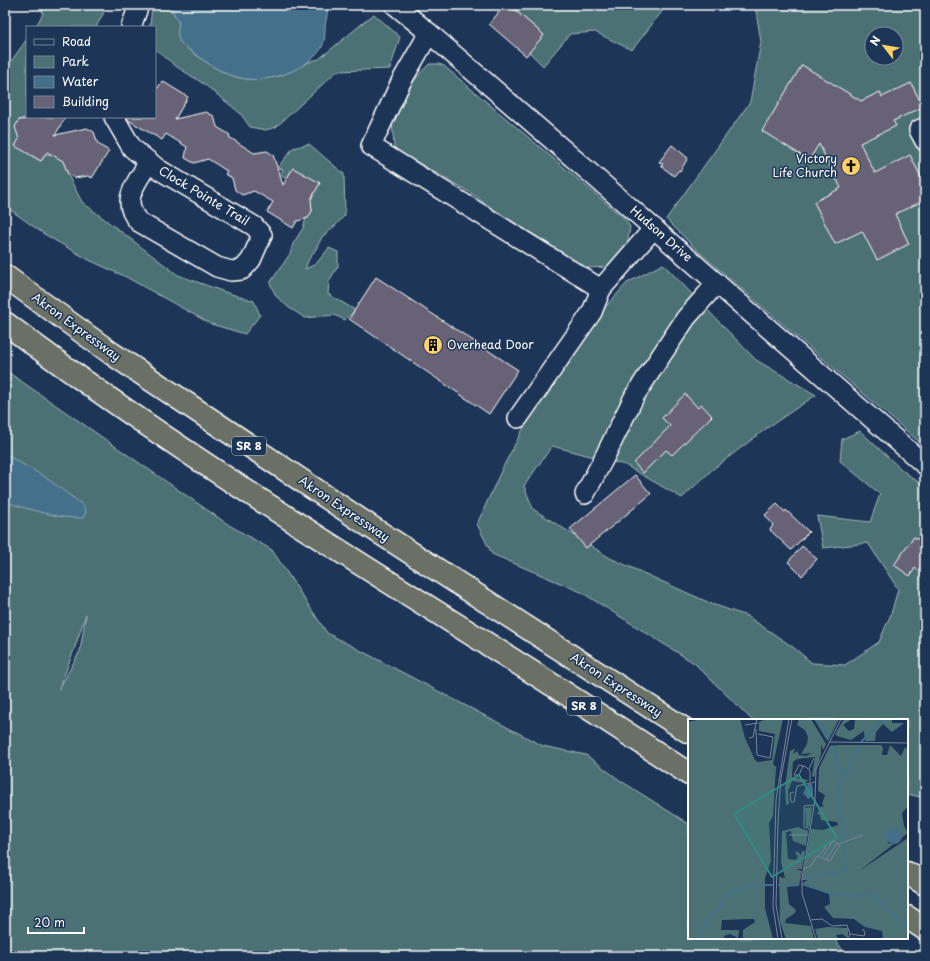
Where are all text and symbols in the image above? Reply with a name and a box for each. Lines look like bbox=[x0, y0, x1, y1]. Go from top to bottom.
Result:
legend bbox=[26, 26, 156, 118]
north arrow bbox=[864, 26, 904, 66]
text: Road bbox=[62, 32, 91, 50]
text: N bbox=[865, 32, 885, 49]
text: Park bbox=[62, 52, 89, 70]
text: Water bbox=[62, 72, 99, 90]
text: Building bbox=[62, 92, 109, 110]
place label: Victory Life Church bbox=[772, 149, 837, 181]
church icon: Victory Life Church bbox=[840, 155, 862, 177]
street label: Clock Pointe Trail bbox=[156, 161, 253, 229]
street label: Hudson Drive bbox=[627, 201, 697, 265]
street label: Akron Expressway bbox=[28, 288, 125, 365]
building icon: Overhead Door bbox=[422, 334, 444, 356]
place label: Overhead Door bbox=[447, 335, 534, 353]
road number: SR 8 bbox=[232, 437, 266, 455]
street label: Akron Expressway bbox=[295, 471, 394, 545]
street label: Akron Expressway bbox=[567, 648, 666, 721]
road number: SR 8 bbox=[567, 697, 601, 715]
inset map bbox=[688, 719, 908, 939]
scale bar bbox=[28, 909, 84, 935]
text: 20 m bbox=[34, 913, 65, 931]

